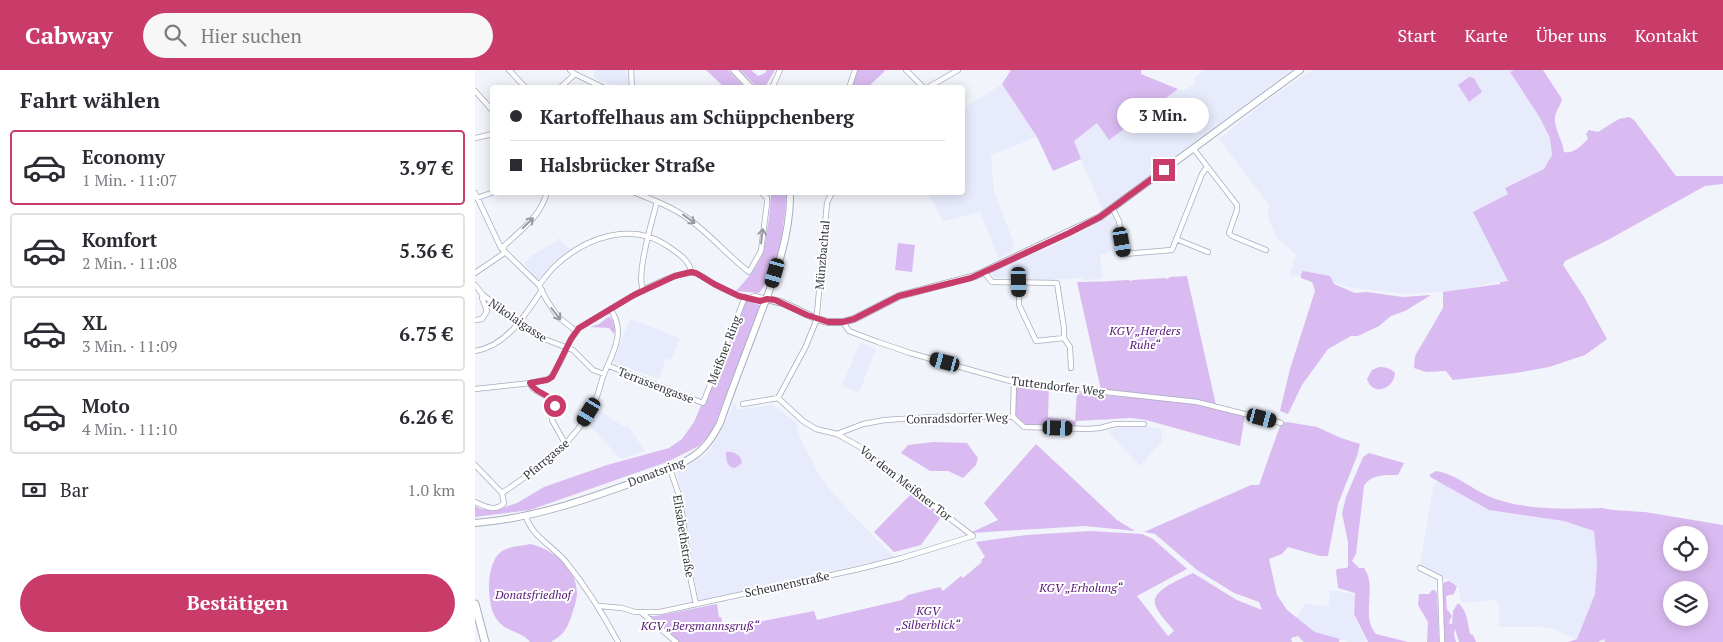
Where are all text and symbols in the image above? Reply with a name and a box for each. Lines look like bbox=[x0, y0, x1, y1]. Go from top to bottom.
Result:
search box bbox=[143, 13, 493, 58]
text: Cabway bbox=[25, 19, 113, 51]
icon: search bbox=[161, 21, 189, 49]
text: Hier suchen bbox=[201, 23, 302, 48]
text: Start bbox=[1397, 23, 1436, 47]
text: Karte bbox=[1464, 23, 1508, 47]
text: Über uns bbox=[1536, 23, 1607, 47]
text: Kontakt bbox=[1635, 23, 1698, 47]
text: Fahrt wählen bbox=[20, 85, 160, 114]
callout: 3 Min. bbox=[1118, 98, 1210, 132]
text: Kartoffelhaus am Schüppchenberg bbox=[540, 104, 854, 129]
text: 3 Min. bbox=[1139, 104, 1187, 126]
text: Economy bbox=[82, 144, 165, 169]
icon: car bbox=[22, 145, 67, 190]
text: Halsbrücker Straße bbox=[540, 152, 715, 177]
text: 3.97 € bbox=[399, 155, 453, 180]
route end bbox=[1153, 159, 1175, 181]
text: 1 Min. · 11:07 bbox=[82, 169, 177, 191]
one-way arrow bbox=[682, 214, 695, 225]
one-way arrow bbox=[522, 217, 534, 230]
street label: Münzbachtal bbox=[811, 219, 833, 290]
car bbox=[1112, 226, 1131, 258]
text: Komfort bbox=[82, 227, 157, 252]
icon: car bbox=[22, 228, 67, 273]
one-way arrow bbox=[757, 228, 767, 244]
text: 5.36 € bbox=[399, 238, 453, 263]
text: 2 Min. · 11:08 bbox=[82, 252, 177, 274]
car bbox=[763, 257, 786, 289]
car bbox=[1011, 267, 1026, 297]
street label: Nikolaigasse bbox=[486, 295, 550, 345]
one-way arrow bbox=[551, 307, 561, 321]
text: XL bbox=[82, 310, 107, 335]
icon: car bbox=[22, 311, 67, 356]
street label: Meißner Ring bbox=[704, 313, 744, 387]
text: 6.75 € bbox=[399, 321, 453, 346]
park label: KGV „Herders Ruhe“ bbox=[1108, 323, 1181, 352]
text: 3 Min. · 11:09 bbox=[82, 335, 177, 357]
car bbox=[928, 351, 961, 373]
street label: Terrassengasse bbox=[616, 364, 696, 406]
street label: Tuttendorfer Weg bbox=[1010, 373, 1106, 399]
text: Moto bbox=[82, 393, 130, 418]
icon: car bbox=[22, 394, 67, 439]
route start bbox=[544, 395, 566, 417]
car bbox=[574, 395, 603, 429]
text: 6.26 € bbox=[399, 404, 453, 429]
car bbox=[1245, 407, 1278, 429]
street label: Conradsdorfer Weg bbox=[906, 410, 1009, 426]
text: 4 Min. · 11:10 bbox=[82, 418, 177, 440]
car bbox=[1042, 420, 1073, 436]
street label: Pfarrgasse bbox=[520, 435, 572, 483]
street label: Vor dem Meißner Tor bbox=[857, 442, 956, 524]
street label: Donatsring bbox=[625, 454, 687, 490]
icon: cash bbox=[20, 476, 48, 504]
text: Bar bbox=[60, 477, 89, 502]
text: 1.0 km bbox=[408, 479, 455, 501]
street label: Elisabethstraße bbox=[670, 494, 698, 578]
map controls bbox=[1663, 526, 1708, 626]
button: locate bbox=[1663, 526, 1708, 571]
street label: Scheunenstraße bbox=[743, 568, 831, 600]
button: Bestätigen bbox=[20, 574, 455, 632]
park label: KGV „Erholung“ bbox=[1038, 580, 1124, 595]
button: layers bbox=[1663, 581, 1708, 626]
park label: Donatsfriedhof bbox=[494, 587, 574, 602]
park label: KGV „Silberblick“ bbox=[896, 603, 962, 632]
park label: KGV „Bergmannsgruß“ bbox=[640, 618, 761, 633]

